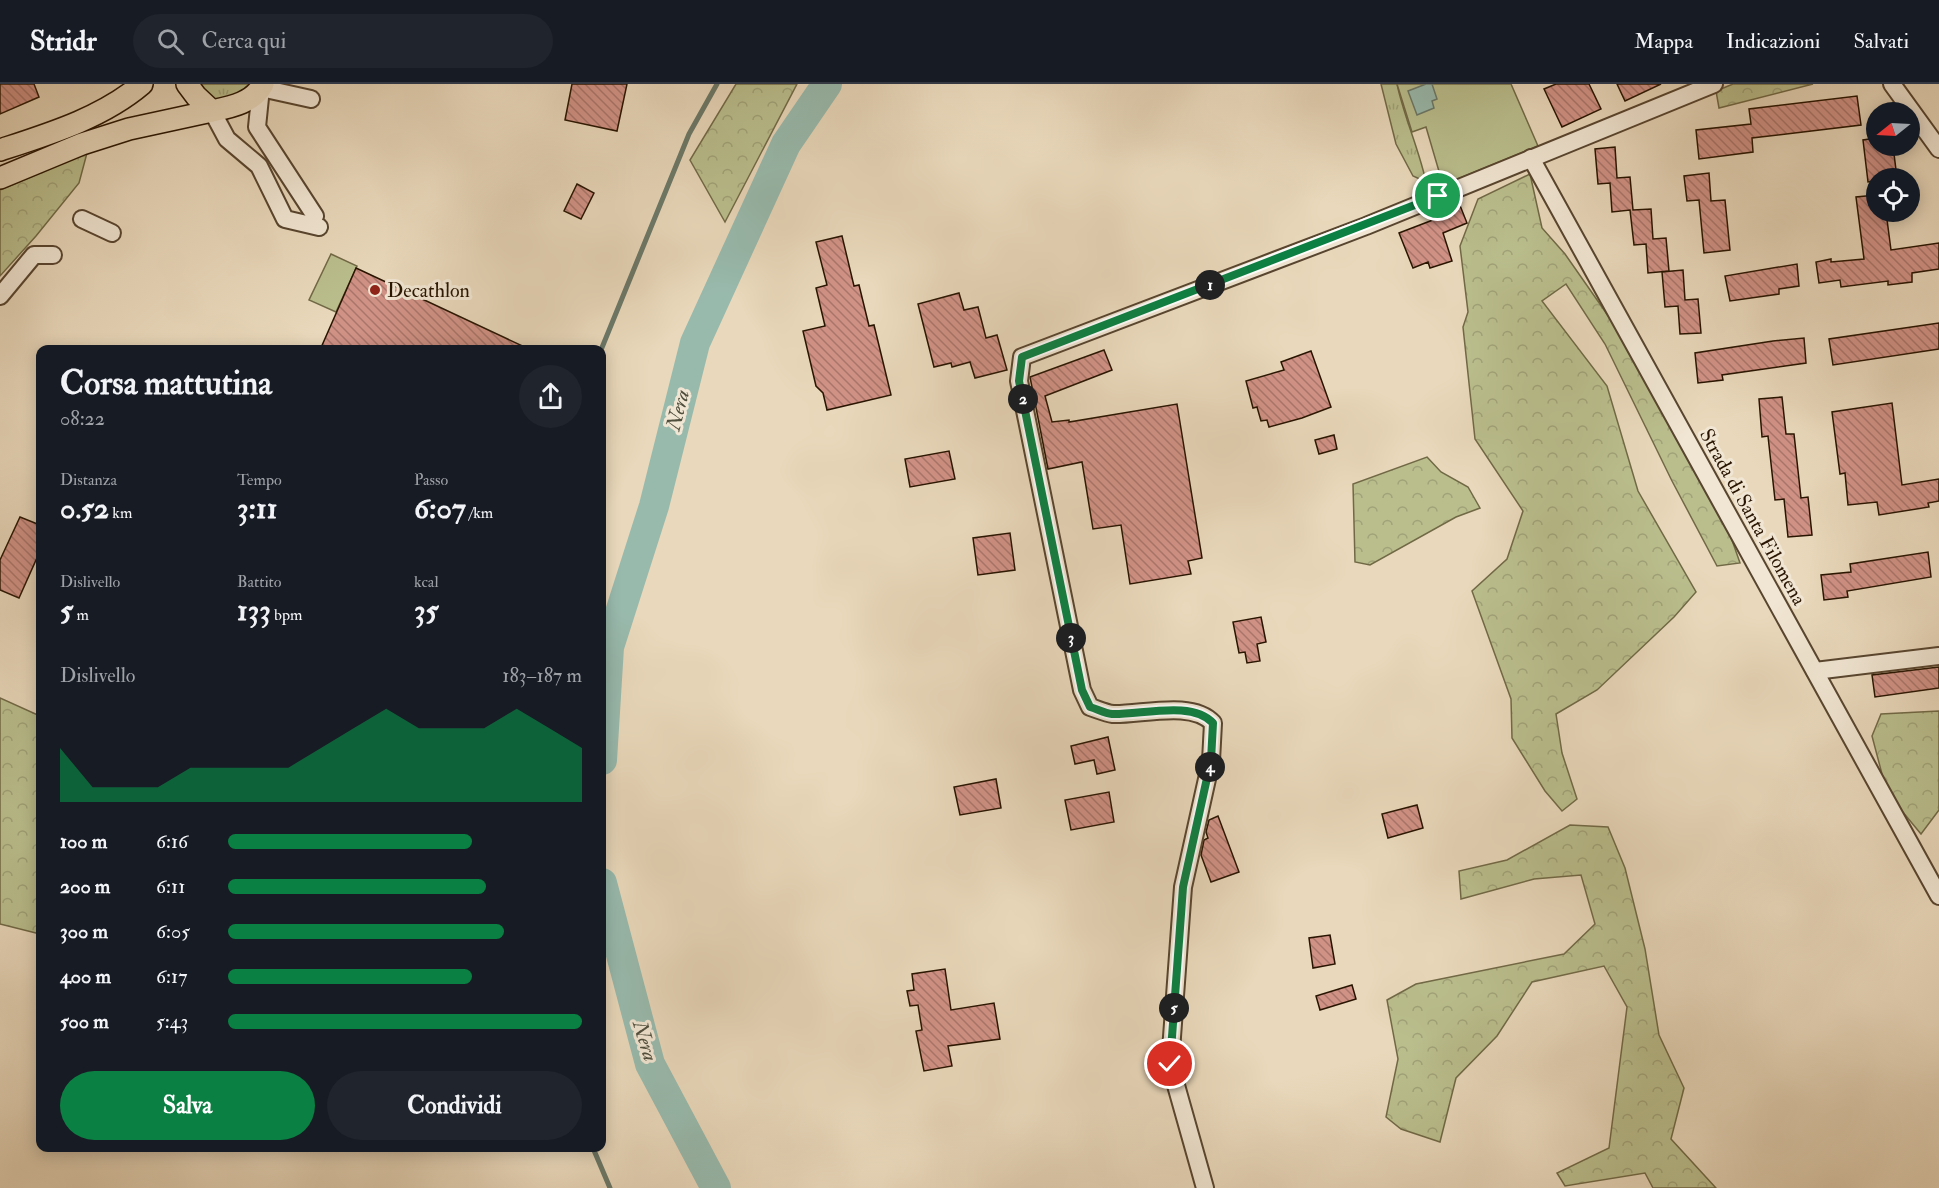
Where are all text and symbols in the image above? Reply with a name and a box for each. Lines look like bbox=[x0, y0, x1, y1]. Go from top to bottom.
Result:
search box bbox=[133, 14, 553, 68]
text: Stridr bbox=[30, 24, 97, 59]
icon: search bbox=[154, 25, 187, 58]
text: Cerca qui bbox=[202, 27, 286, 55]
text: Mappa bbox=[1634, 28, 1693, 55]
text: Indicazioni bbox=[1726, 28, 1820, 55]
text: Salvati bbox=[1853, 28, 1909, 55]
north arrow bbox=[1866, 102, 1920, 156]
map controls bbox=[1866, 102, 1920, 222]
button: locate bbox=[1866, 168, 1920, 222]
pin bbox=[1412, 170, 1463, 221]
icon: arrive bbox=[1421, 179, 1454, 212]
pin: 1 bbox=[1195, 270, 1225, 300]
text: 1 bbox=[1207, 275, 1213, 295]
place label: Decathlon bbox=[387, 278, 470, 303]
marker: Decathlon bbox=[368, 283, 382, 297]
text: Corsa mattutina bbox=[60, 363, 272, 404]
button: share bbox=[519, 365, 582, 428]
pin: 2 bbox=[1008, 384, 1038, 414]
water label: Nera bbox=[660, 387, 696, 434]
text: 2 bbox=[1019, 389, 1027, 409]
text: 08:22 bbox=[60, 406, 105, 431]
street label: Strada di Santa Filomena bbox=[1694, 424, 1812, 610]
text: Distanza bbox=[60, 470, 117, 490]
text: Tempo bbox=[237, 470, 282, 490]
text: Passo bbox=[414, 470, 448, 490]
text: 0.52 bbox=[60, 490, 109, 527]
text: 3:11 bbox=[237, 490, 277, 527]
text: 6:07 bbox=[414, 490, 466, 527]
text: km bbox=[109, 503, 132, 523]
text: /km bbox=[466, 503, 493, 523]
text: Dislivello bbox=[60, 572, 120, 592]
text: Battito bbox=[237, 572, 281, 592]
text: kcal bbox=[414, 572, 439, 592]
text: 5 bbox=[60, 592, 73, 629]
text: 133 bbox=[237, 592, 271, 629]
text: 35 bbox=[414, 592, 439, 629]
text: m bbox=[73, 605, 89, 625]
text: bpm bbox=[271, 605, 302, 625]
pin: 3 bbox=[1056, 623, 1086, 653]
text: 3 bbox=[1068, 628, 1074, 648]
text: Dislivello bbox=[60, 663, 135, 688]
text: 183–187 m bbox=[502, 663, 582, 688]
pin: 4 bbox=[1195, 752, 1225, 782]
text: 4 bbox=[1206, 757, 1214, 777]
text: 100 m bbox=[60, 829, 107, 854]
text: 6:16 bbox=[156, 829, 188, 854]
text: 200 m bbox=[60, 874, 110, 899]
text: 6:11 bbox=[156, 874, 185, 899]
text: 300 m bbox=[60, 919, 108, 944]
text: 6:05 bbox=[156, 919, 190, 944]
text: 400 m bbox=[60, 964, 111, 989]
text: 6:17 bbox=[156, 964, 187, 989]
pin: 5 bbox=[1159, 993, 1189, 1023]
text: 5 bbox=[1170, 998, 1178, 1018]
text: 500 m bbox=[60, 1009, 109, 1034]
text: 5:43 bbox=[156, 1009, 188, 1034]
water label: Nera bbox=[626, 1017, 664, 1065]
pin bbox=[1144, 1038, 1195, 1089]
icon: check bbox=[1153, 1047, 1186, 1080]
button: Salva bbox=[60, 1071, 315, 1140]
button: Condividi bbox=[327, 1071, 582, 1140]

